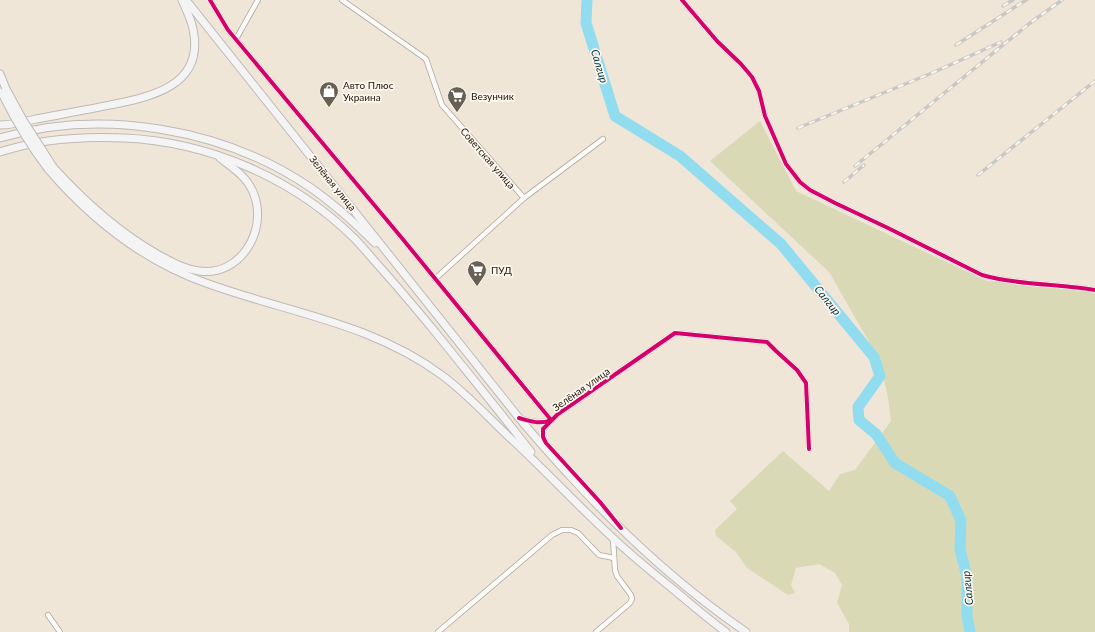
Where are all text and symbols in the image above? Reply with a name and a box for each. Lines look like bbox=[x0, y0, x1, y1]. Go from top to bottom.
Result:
water label: Салгир bbox=[589, 48, 611, 85]
place label: Авто Плюс Украина bbox=[343, 79, 394, 103]
shop icon: Авто Плюс Украина bbox=[318, 80, 340, 108]
supermarket icon: Везунчик bbox=[446, 85, 468, 113]
place label: Везунчик bbox=[471, 90, 515, 102]
street label: Советская улица bbox=[458, 125, 518, 191]
street label: Зелёная улица bbox=[307, 153, 359, 213]
supermarket icon: ПУД bbox=[466, 259, 488, 287]
place label: ПУД bbox=[491, 264, 512, 276]
water label: Салгир bbox=[812, 283, 844, 318]
street label: Зелёная улица bbox=[550, 365, 612, 413]
water label: Салгир bbox=[959, 570, 975, 606]

